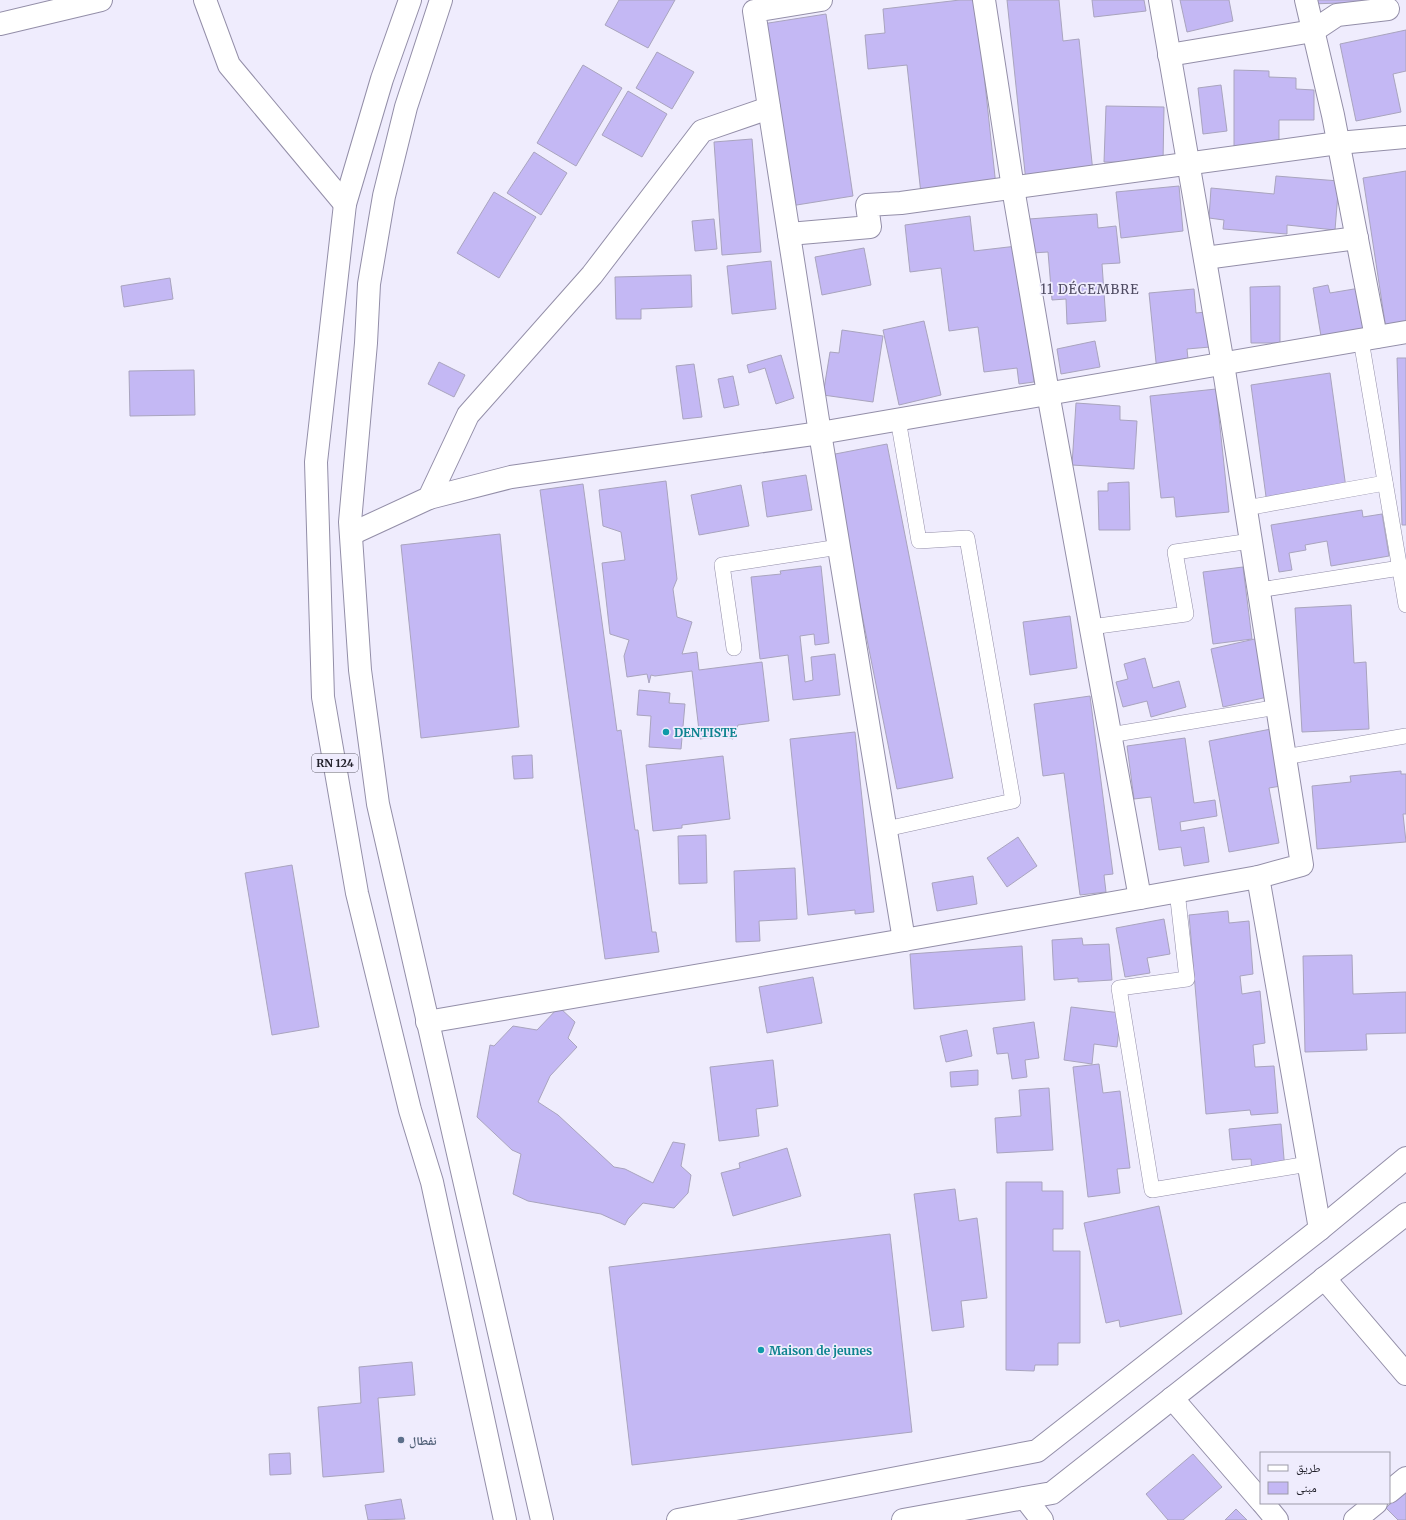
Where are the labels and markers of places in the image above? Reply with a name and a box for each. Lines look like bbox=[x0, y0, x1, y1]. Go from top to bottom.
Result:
place label: DENTISTE bbox=[674, 725, 737, 740]
marker: DENTISTE bbox=[661, 727, 671, 737]
place label: Maison de jeunes bbox=[769, 1343, 872, 1358]
marker: Maison de jeunes bbox=[756, 1345, 766, 1355]
place label: نفطال bbox=[409, 1433, 437, 1449]
marker: نفطال bbox=[396, 1435, 406, 1445]

